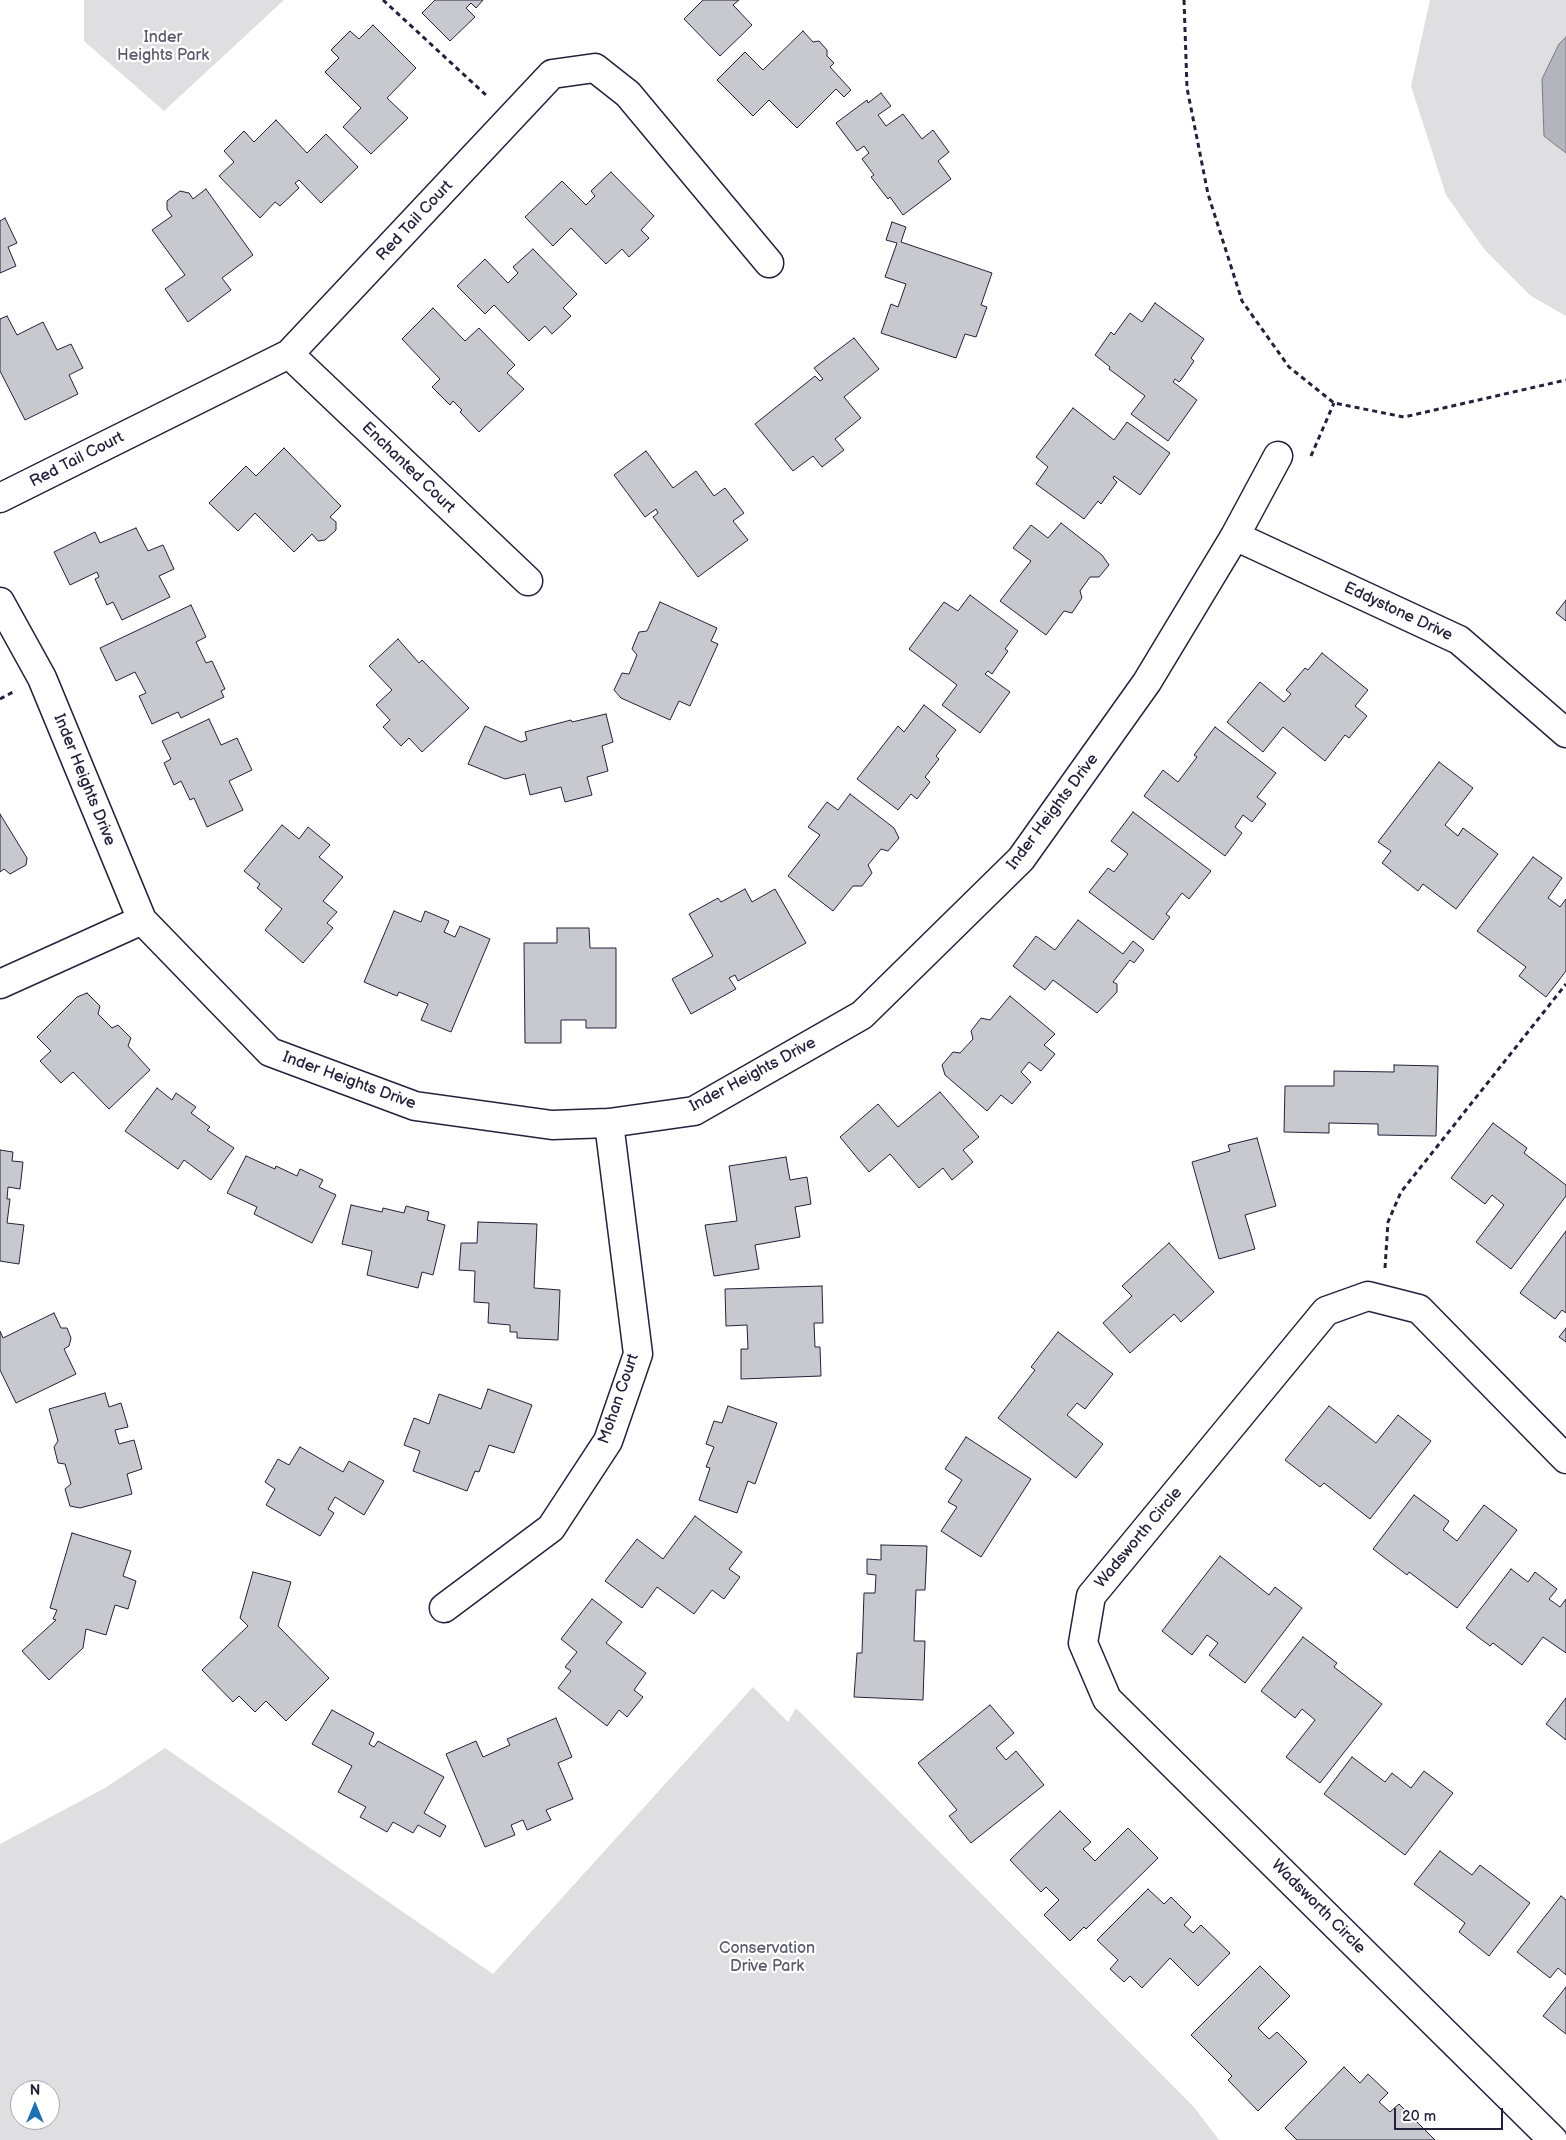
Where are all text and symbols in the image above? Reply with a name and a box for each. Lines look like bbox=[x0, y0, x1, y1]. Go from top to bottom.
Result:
park label: Inder Heights Park bbox=[117, 28, 209, 66]
street label: Red Tail Court bbox=[373, 177, 457, 265]
street label: Enchanted Court bbox=[357, 419, 459, 517]
street label: Red Tail Court bbox=[27, 428, 127, 492]
street label: Eddystone Drive bbox=[1341, 578, 1455, 646]
street label: Inder Heights Drive bbox=[49, 711, 119, 849]
street label: Inder Heights Drive bbox=[1003, 750, 1103, 874]
street label: Inder Heights Drive bbox=[687, 1034, 819, 1116]
street label: Inder Heights Drive bbox=[280, 1048, 418, 1114]
street label: Mohan Court bbox=[595, 1351, 643, 1447]
street label: Wadsworth Circle bbox=[1091, 1484, 1187, 1592]
street label: Wadsworth Circle bbox=[1267, 1856, 1369, 1958]
park label: Conservation Drive Park bbox=[719, 1939, 815, 1977]
north arrow bbox=[10, 2080, 60, 2130]
text: N bbox=[30, 2082, 40, 2099]
scale bar bbox=[1396, 2098, 1505, 2130]
text: 20 m bbox=[1402, 2107, 1436, 2126]

